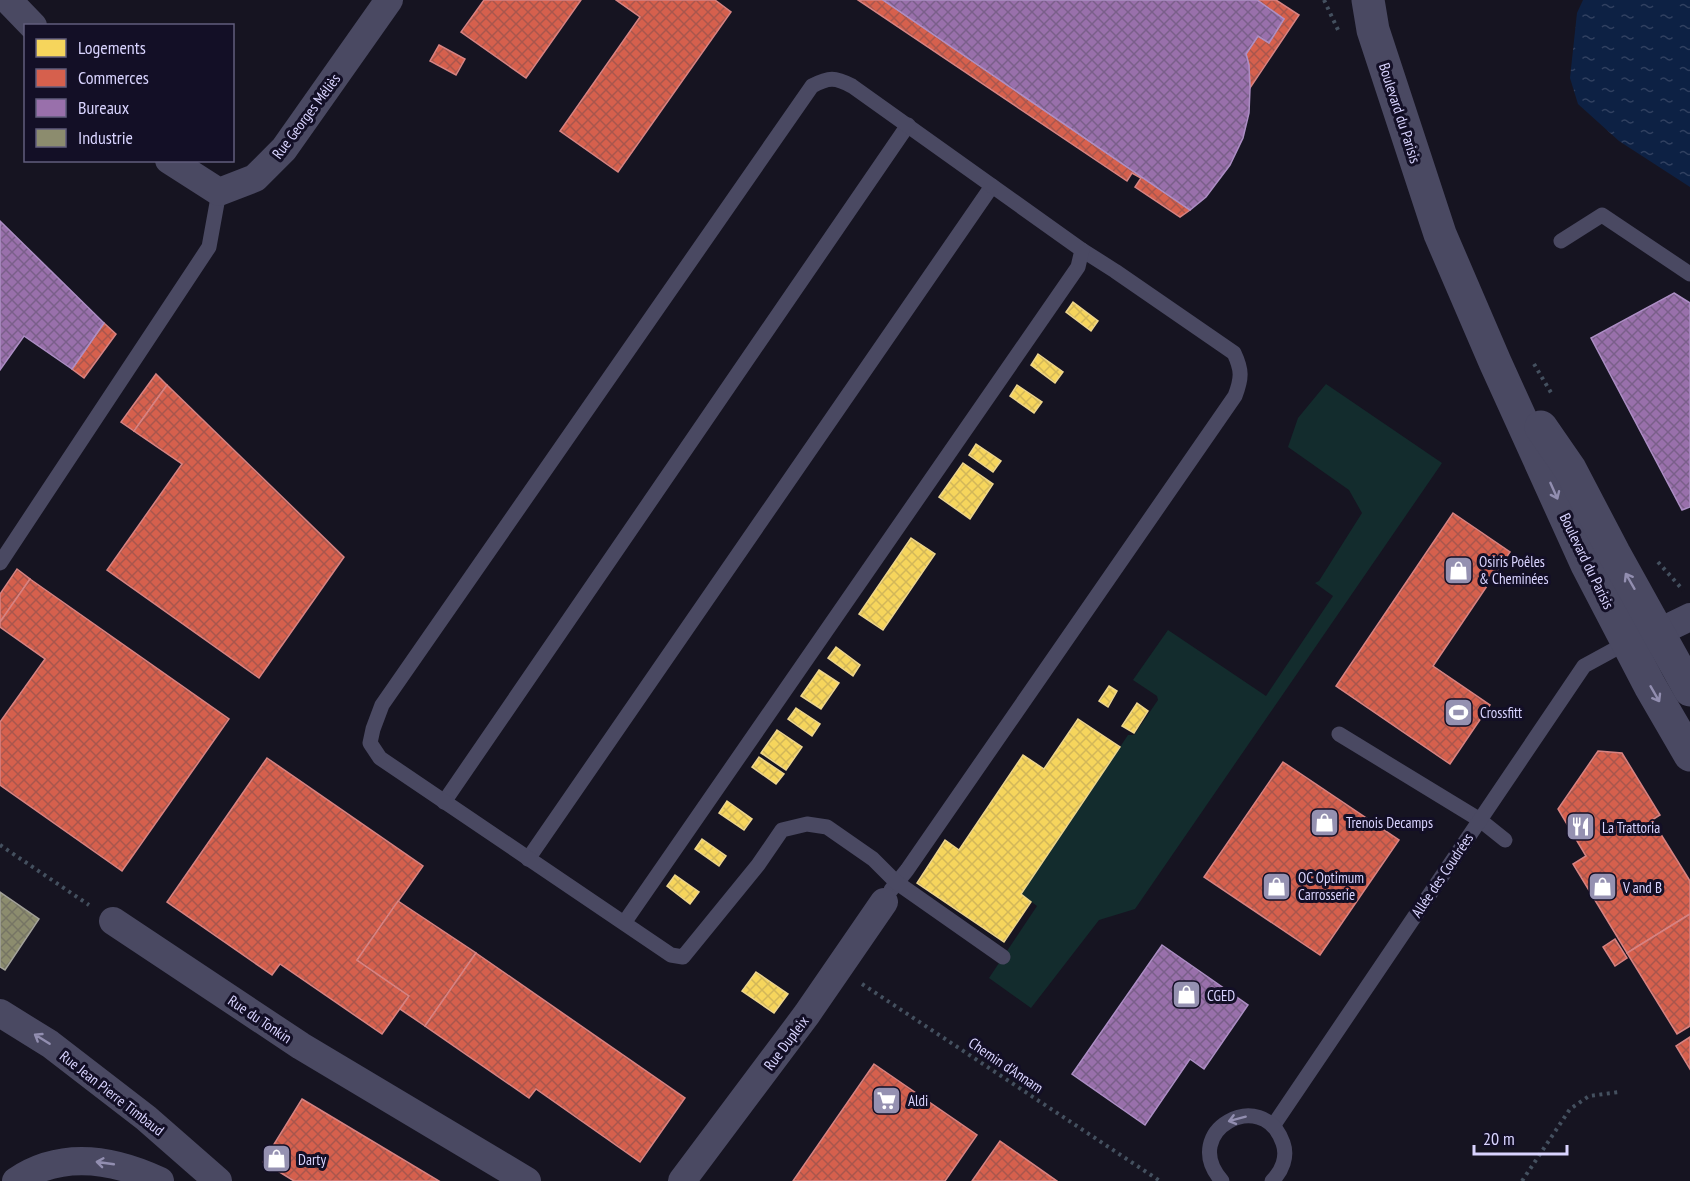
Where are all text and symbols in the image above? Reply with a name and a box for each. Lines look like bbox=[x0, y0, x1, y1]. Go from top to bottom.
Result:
legend bbox=[24, 24, 234, 162]
text: Logements bbox=[78, 36, 146, 59]
street label: Boulevard du Parisis bbox=[1375, 60, 1425, 166]
text: Commerces bbox=[78, 66, 149, 89]
street label: Rue Georges Méliès bbox=[268, 70, 344, 162]
text: Bureaux bbox=[78, 96, 130, 119]
text: Industrie bbox=[78, 126, 133, 149]
one-way arrow bbox=[1548, 482, 1560, 500]
street label: Boulevard du Parisis bbox=[1556, 510, 1618, 612]
place label: Osiris Poêles & Cheminées bbox=[1479, 552, 1549, 588]
shop icon: Osiris Poêles & Cheminées bbox=[1442, 554, 1474, 586]
one-way arrow bbox=[1624, 573, 1636, 590]
one-way arrow bbox=[1649, 685, 1661, 702]
sports icon: Crossfitt bbox=[1443, 696, 1475, 728]
place label: Crossfitt bbox=[1480, 703, 1522, 722]
shop icon: Trenois Decamps bbox=[1309, 806, 1341, 838]
restaurant icon: La Trattoria bbox=[1565, 811, 1597, 843]
place label: Trenois Decamps bbox=[1346, 813, 1433, 832]
place label: La Trattoria bbox=[1602, 818, 1660, 837]
street label: Allée des Coudrées bbox=[1407, 829, 1477, 921]
place label: OC Optimum Carrosserie bbox=[1298, 868, 1364, 904]
shop icon: OC Optimum Carrosserie bbox=[1261, 870, 1293, 902]
shop icon: V and B bbox=[1586, 871, 1618, 903]
place label: V and B bbox=[1622, 878, 1662, 897]
shop icon: CGED bbox=[1170, 979, 1202, 1011]
place label: CGED bbox=[1207, 986, 1235, 1005]
street label: Rue du Tonkin bbox=[225, 991, 295, 1047]
street label: Rue Dupleix bbox=[759, 1012, 813, 1074]
one-way arrow bbox=[34, 1032, 51, 1044]
street label: Chemin d'Annam bbox=[965, 1033, 1047, 1097]
street label: Rue Jean Pierre Timbaud bbox=[56, 1046, 168, 1140]
supermarket icon: Aldi bbox=[871, 1084, 903, 1116]
place label: Aldi bbox=[908, 1091, 928, 1110]
one-way arrow bbox=[1228, 1113, 1247, 1125]
scale bar bbox=[1474, 1118, 1567, 1156]
text: 20 m bbox=[1483, 1127, 1515, 1150]
shop icon: Darty bbox=[261, 1143, 293, 1175]
place label: Darty bbox=[298, 1150, 326, 1169]
one-way arrow bbox=[96, 1157, 115, 1168]

